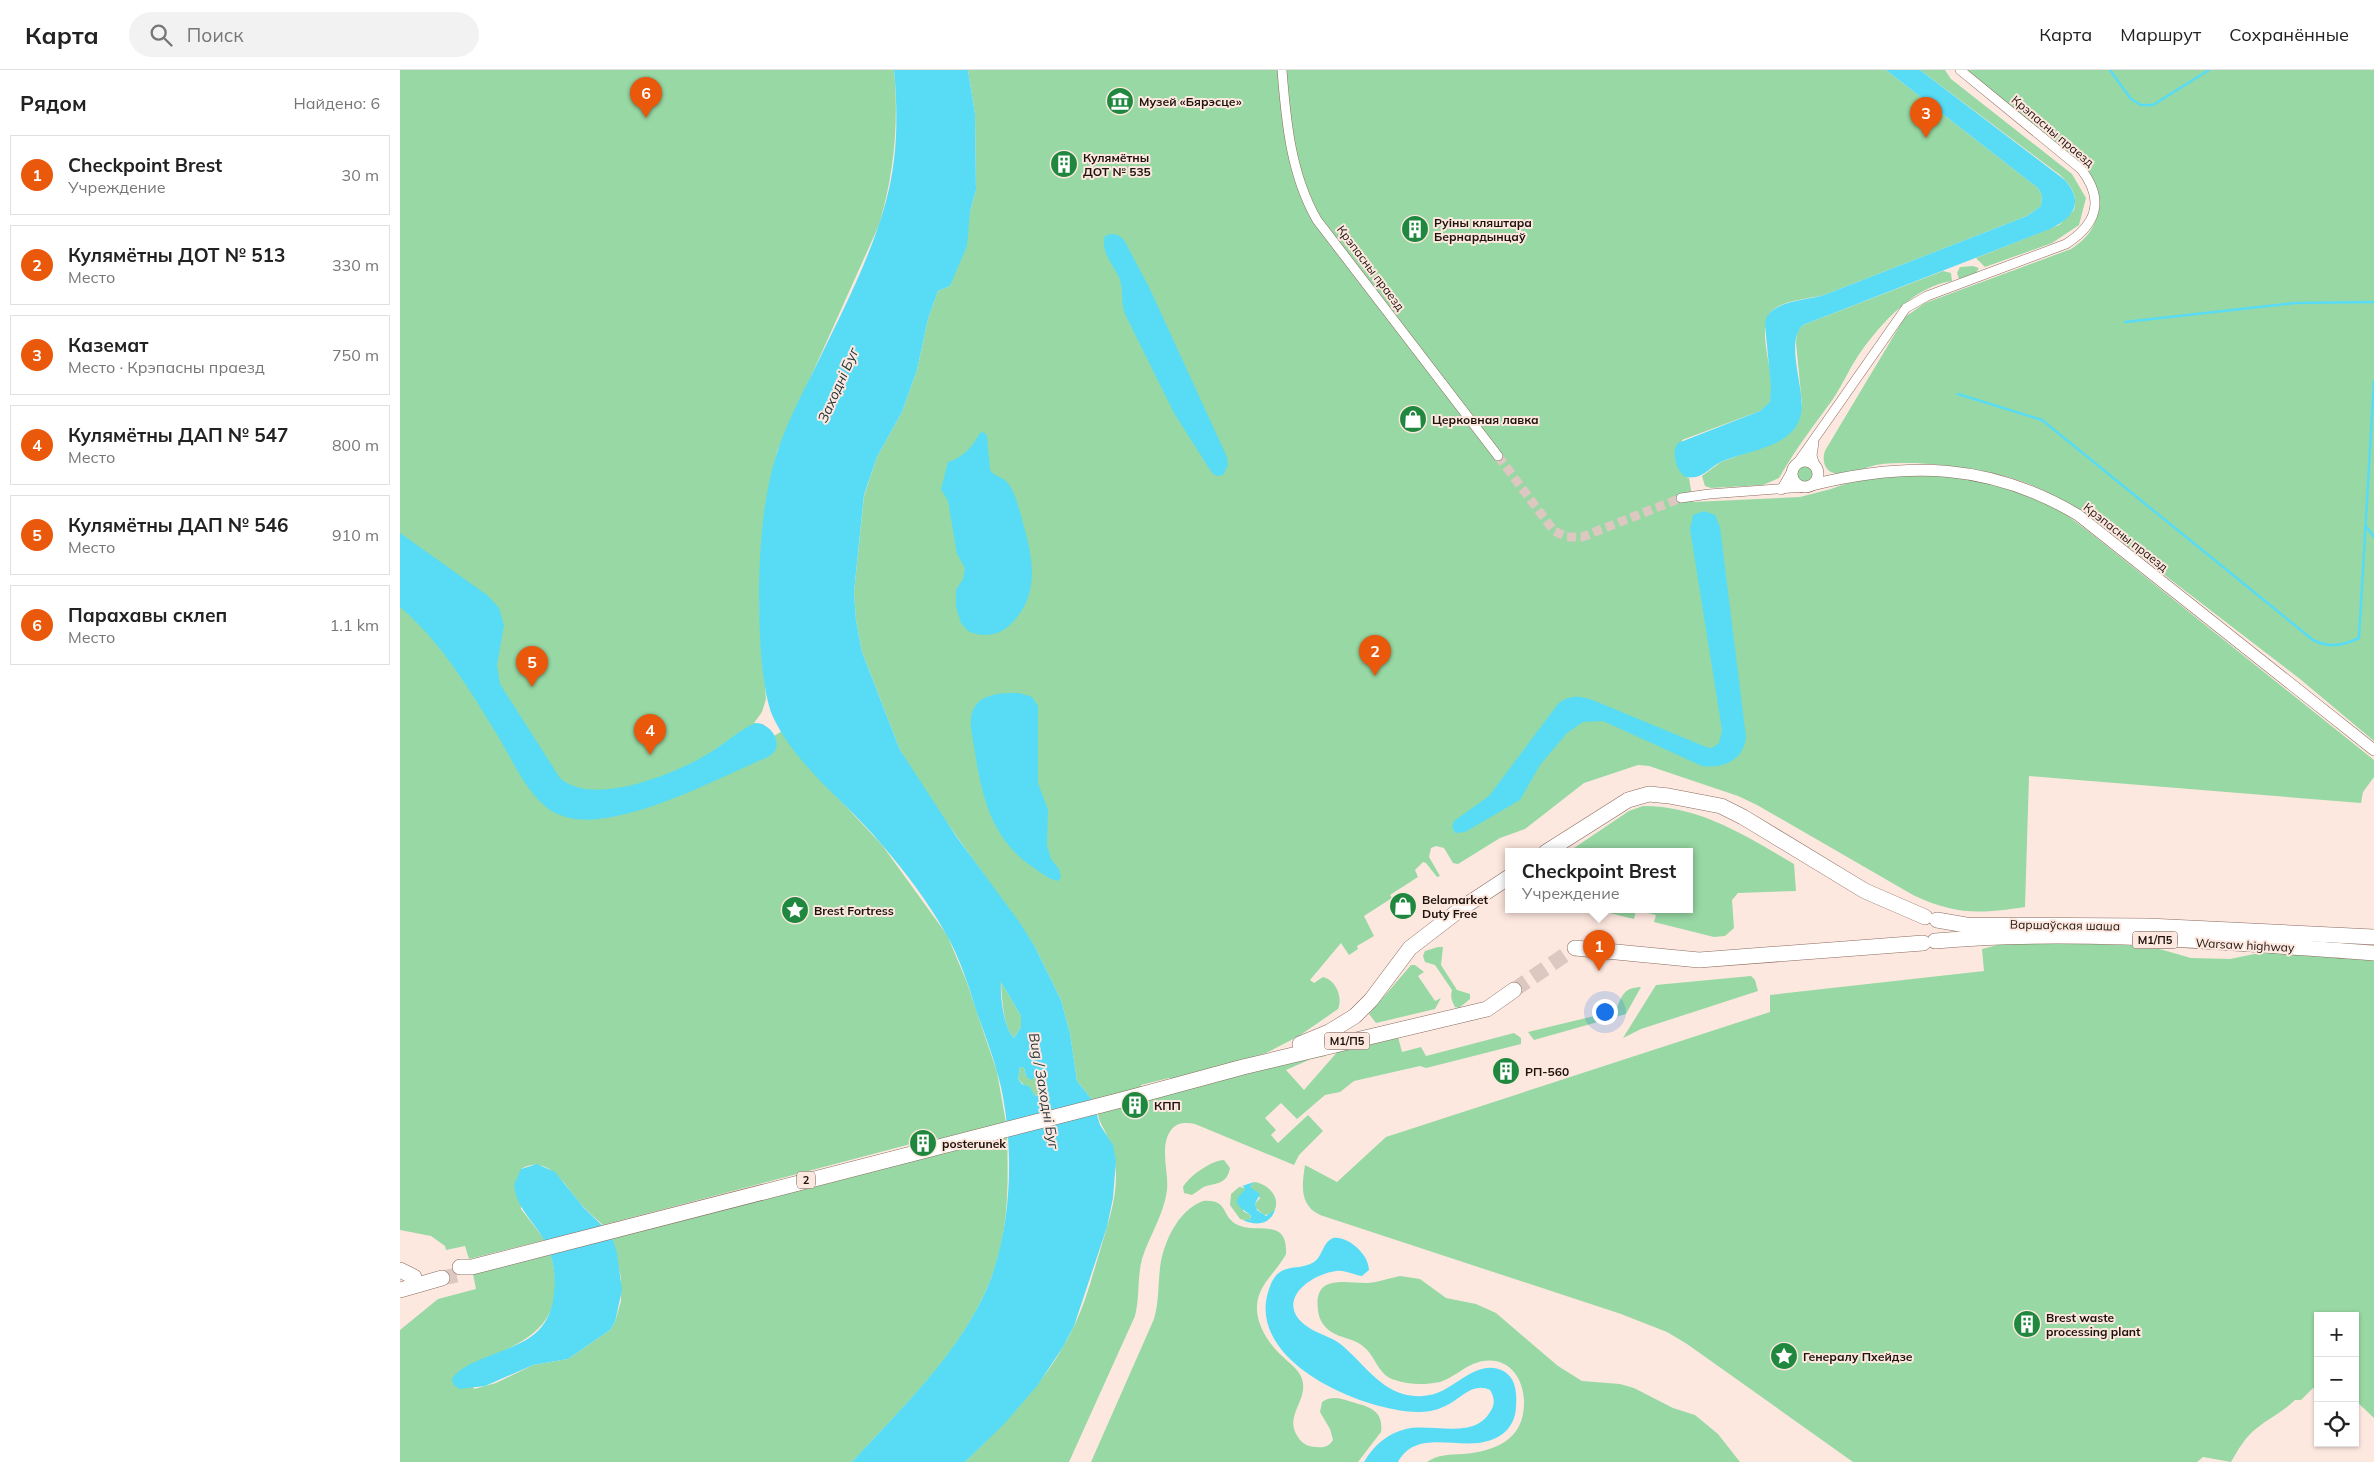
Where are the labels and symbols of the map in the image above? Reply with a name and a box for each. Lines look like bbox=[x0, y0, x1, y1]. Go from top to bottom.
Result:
pin: 6 bbox=[630, 77, 662, 118]
museum icon: Музей «Бярэсце» bbox=[1105, 86, 1135, 116]
street label: Крэпасны праезд bbox=[2009, 92, 2097, 170]
place label: Музей «Бярэсце» bbox=[1139, 94, 1242, 109]
pin: 3 bbox=[1910, 97, 1942, 138]
building icon: Кулямётны ДОТ № 535 bbox=[1049, 149, 1079, 179]
place label: Кулямётны ДОТ № 535 bbox=[1083, 150, 1151, 179]
building icon: Руіны кляштара Бернардынцаў bbox=[1400, 214, 1430, 244]
place label: Руіны кляштара Бернардынцаў bbox=[1434, 215, 1532, 244]
street label: Крэпасны праезд bbox=[1334, 222, 1408, 314]
water label: Заходні Буг bbox=[813, 344, 863, 425]
shop icon: Церковная лавка bbox=[1398, 404, 1428, 434]
place label: Церковная лавка bbox=[1432, 412, 1539, 427]
street label: Крэпасны праезд bbox=[2081, 499, 2171, 575]
pin: 2 bbox=[1359, 635, 1391, 676]
pin: 5 bbox=[516, 646, 548, 687]
pin: 4 bbox=[634, 714, 666, 755]
shop icon: Belamarket Duty Free bbox=[1388, 891, 1418, 921]
place label: Belamarket Duty Free bbox=[1422, 892, 1488, 921]
place icon: Brest Fortress bbox=[780, 895, 810, 925]
place label: Brest Fortress bbox=[814, 903, 894, 918]
street label: Варшаўская шаша bbox=[2010, 917, 2120, 933]
pin: 1 bbox=[1583, 930, 1615, 971]
road number: М1/П5 bbox=[2132, 932, 2178, 948]
street label: Warsaw highway bbox=[2195, 935, 2295, 955]
your location bbox=[1592, 999, 1618, 1025]
water label: Bug / Заходні Буг bbox=[1025, 1031, 1063, 1151]
road number: М1/П5 bbox=[1324, 1032, 1370, 1049]
building icon: РП-560 bbox=[1491, 1056, 1521, 1086]
place label: РП-560 bbox=[1525, 1064, 1569, 1079]
building icon: КПП bbox=[1120, 1090, 1150, 1120]
place label: КПП bbox=[1154, 1098, 1181, 1113]
building icon: posterunek bbox=[908, 1128, 938, 1158]
place label: posterunek bbox=[942, 1136, 1006, 1151]
road number: 2 bbox=[797, 1172, 815, 1188]
building icon: Brest waste processing plant bbox=[2012, 1309, 2042, 1339]
place label: Brest waste processing plant bbox=[2046, 1310, 2141, 1339]
place icon: Генералу Пхейдзе bbox=[1769, 1341, 1799, 1371]
place label: Генералу Пхейдзе bbox=[1803, 1349, 1913, 1364]

